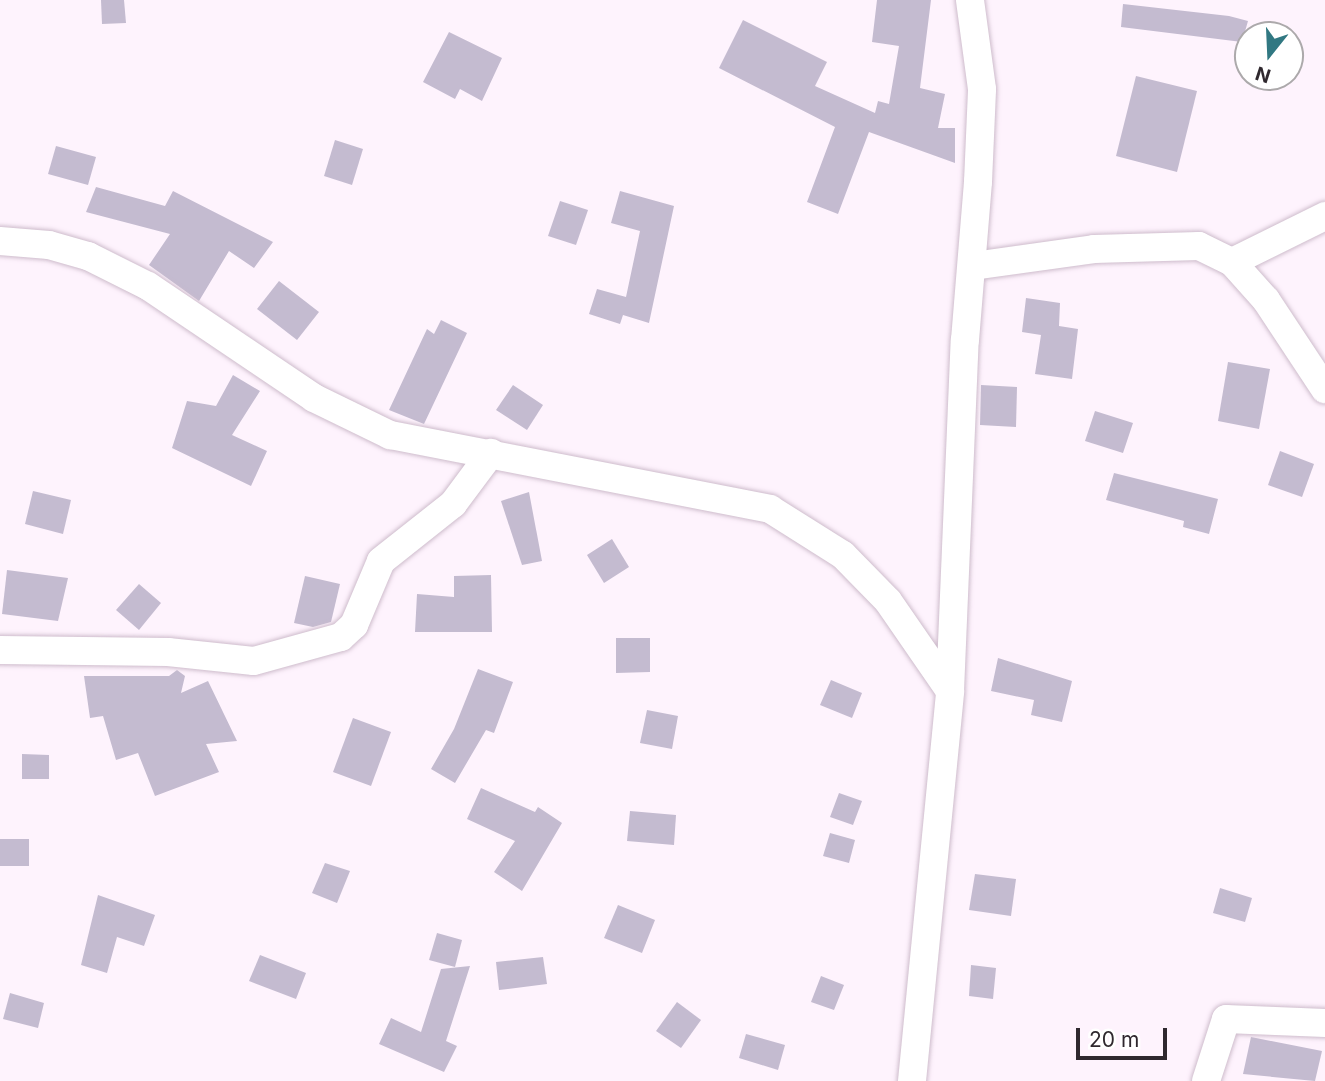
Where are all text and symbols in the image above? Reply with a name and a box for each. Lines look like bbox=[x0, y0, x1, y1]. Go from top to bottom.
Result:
north arrow bbox=[1234, 21, 1304, 91]
text: N bbox=[1253, 61, 1273, 88]
scale bar bbox=[1080, 1014, 1171, 1058]
text: 20 m bbox=[1089, 1027, 1139, 1052]

